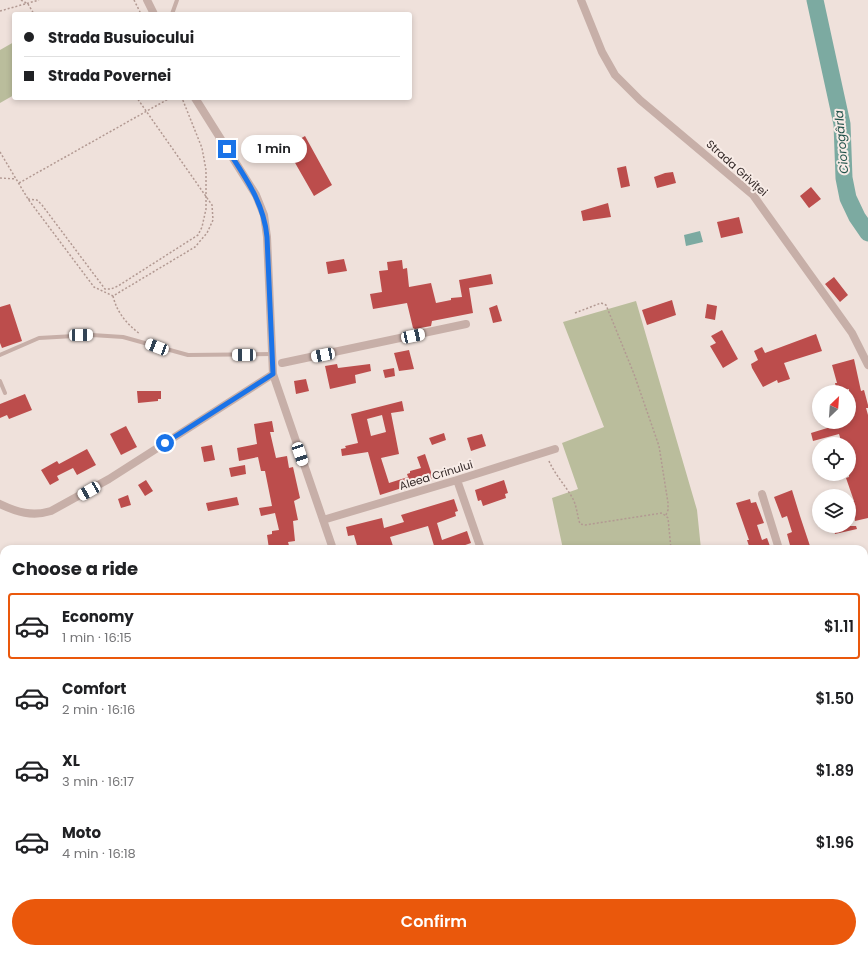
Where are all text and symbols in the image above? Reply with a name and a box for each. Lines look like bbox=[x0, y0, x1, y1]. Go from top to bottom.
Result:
text: Strada Busuiocului bbox=[48, 27, 194, 48]
text: Strada Povernei bbox=[48, 65, 171, 86]
water label: Ciorogârla bbox=[830, 109, 852, 175]
callout: 1 min bbox=[241, 135, 307, 163]
street label: Strada Griviței bbox=[703, 136, 771, 200]
text: 1 min bbox=[257, 139, 291, 158]
route end bbox=[218, 140, 236, 158]
car bbox=[400, 328, 426, 344]
car bbox=[69, 329, 93, 341]
car bbox=[144, 337, 170, 357]
car bbox=[310, 347, 336, 363]
car bbox=[232, 349, 256, 361]
north arrow bbox=[812, 385, 856, 429]
map controls bbox=[812, 385, 856, 533]
route start bbox=[156, 434, 174, 452]
button: locate bbox=[812, 437, 856, 481]
car bbox=[290, 441, 310, 467]
street label: Aleea Crinului bbox=[397, 456, 475, 494]
car bbox=[76, 480, 102, 502]
button: layers bbox=[812, 489, 856, 533]
text: Choose a ride bbox=[12, 556, 138, 581]
text: Economy bbox=[62, 606, 134, 627]
icon: car bbox=[14, 608, 50, 644]
text: $1.11 bbox=[824, 616, 854, 637]
text: 1 min · 16:15 bbox=[62, 628, 132, 647]
text: Comfort bbox=[62, 678, 126, 699]
icon: car bbox=[14, 680, 50, 716]
text: $1.50 bbox=[816, 688, 854, 709]
text: 2 min · 16:16 bbox=[62, 700, 135, 719]
text: XL bbox=[62, 750, 80, 771]
icon: car bbox=[14, 752, 50, 788]
text: $1.89 bbox=[816, 760, 854, 781]
text: 3 min · 16:17 bbox=[62, 772, 134, 791]
text: Moto bbox=[62, 822, 101, 843]
icon: car bbox=[14, 824, 50, 860]
text: $1.96 bbox=[816, 832, 854, 853]
text: 4 min · 16:18 bbox=[62, 844, 136, 863]
button: Confirm bbox=[12, 899, 856, 945]

